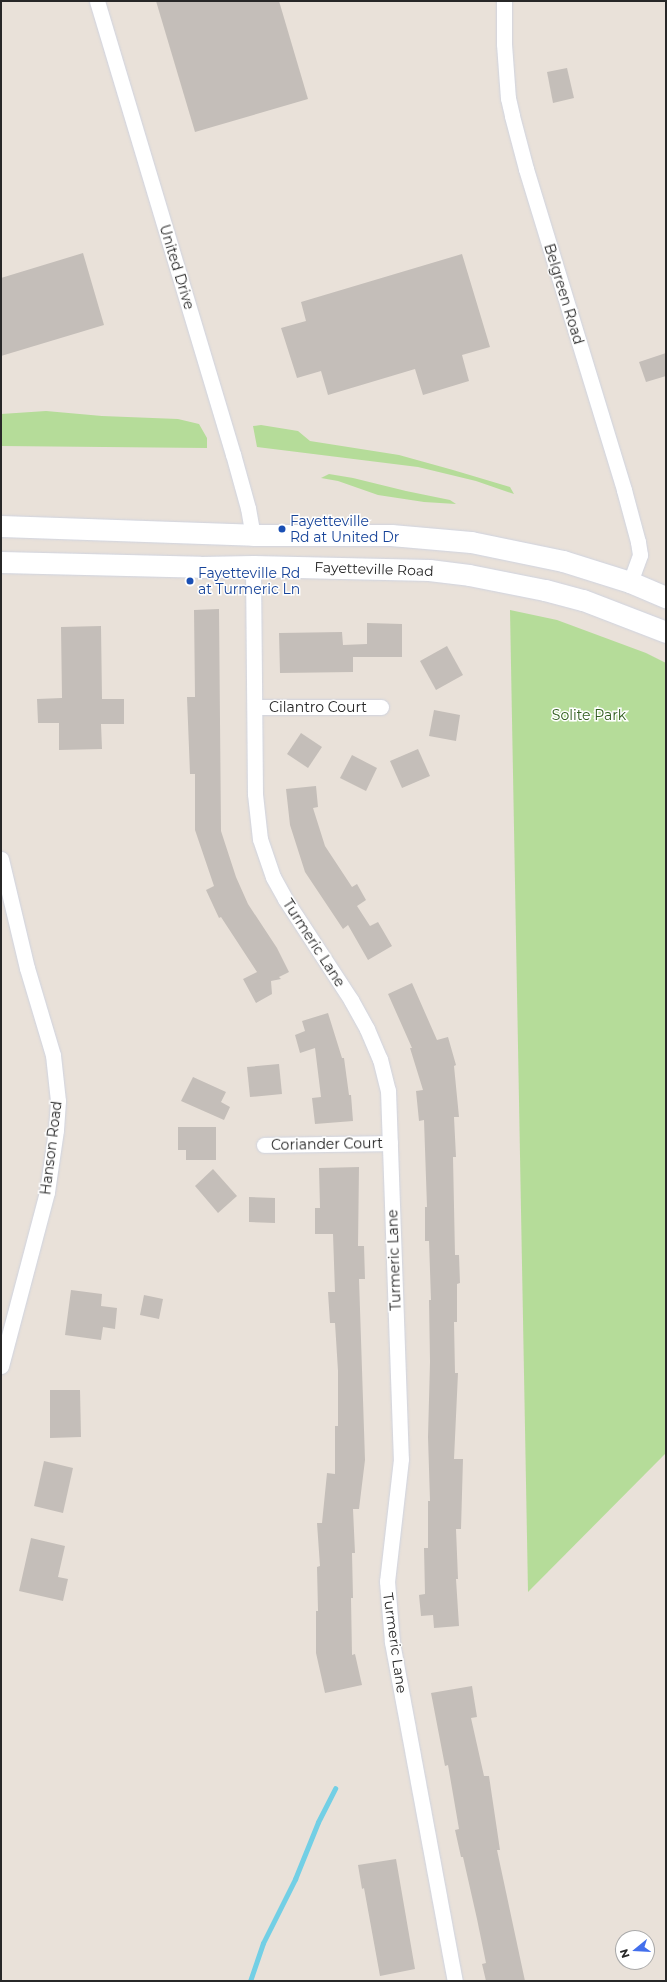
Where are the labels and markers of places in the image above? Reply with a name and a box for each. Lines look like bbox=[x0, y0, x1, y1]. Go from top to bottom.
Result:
place label: Fayetteville Rd at United Dr bbox=[290, 513, 399, 546]
marker: Fayetteville Rd at United Dr bbox=[277, 524, 287, 534]
place label: Fayetteville Rd at Turmeric Ln bbox=[198, 565, 300, 598]
marker: Fayetteville Rd at Turmeric Ln bbox=[185, 576, 195, 586]

